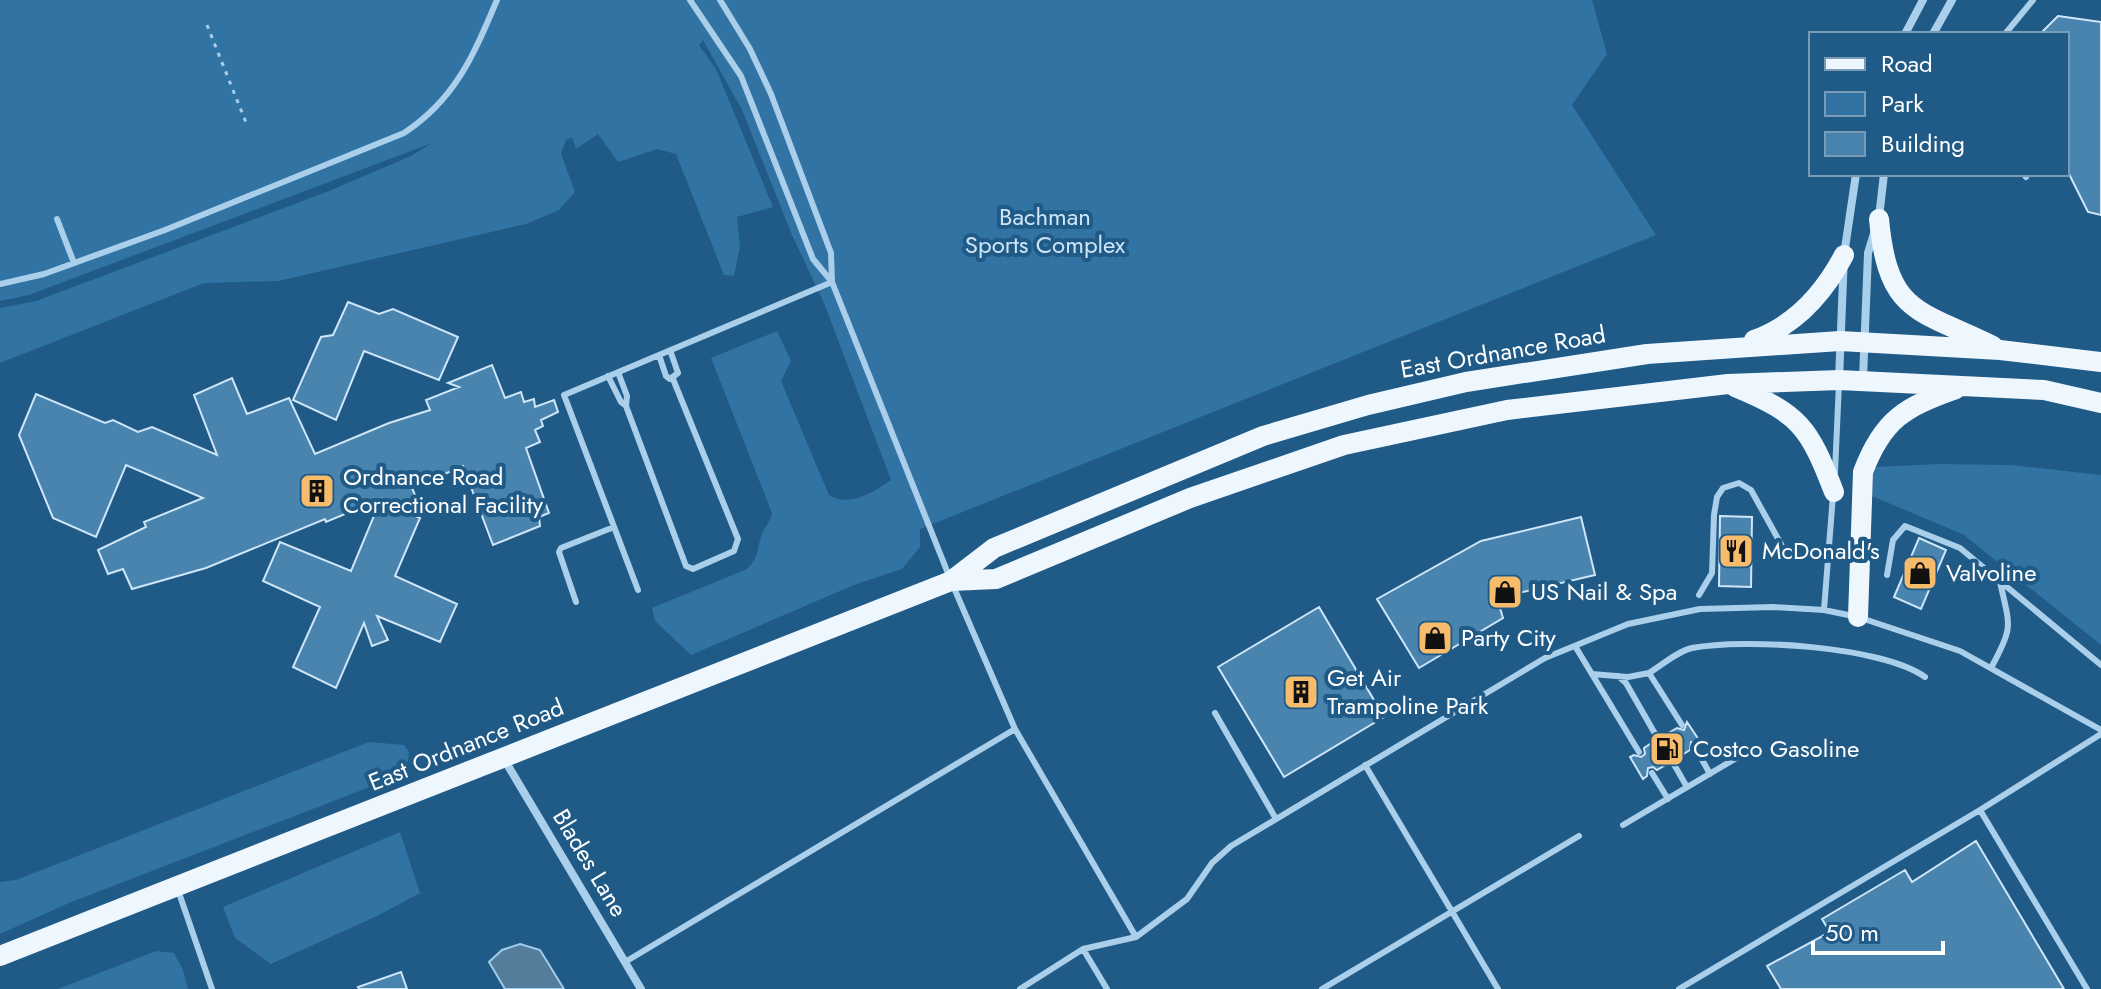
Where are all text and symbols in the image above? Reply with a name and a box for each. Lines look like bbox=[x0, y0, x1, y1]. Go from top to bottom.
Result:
legend bbox=[1809, 32, 2069, 176]
text: Road bbox=[1881, 46, 1933, 81]
text: Park bbox=[1881, 86, 1924, 121]
text: Building bbox=[1881, 126, 1965, 161]
park label: Bachman Sports Complex bbox=[965, 199, 1126, 262]
street label: East Ordnance Road bbox=[1398, 316, 1608, 387]
place label: Ordnance Road Correctional Facility bbox=[343, 459, 544, 522]
building icon: Ordnance Road Correctional Facility bbox=[298, 472, 336, 510]
restaurant icon: McDonald's bbox=[1717, 532, 1755, 570]
place label: McDonald's bbox=[1762, 533, 1880, 568]
shop icon: Valvoline bbox=[1901, 554, 1939, 592]
place label: Valvoline bbox=[1946, 555, 2037, 590]
shop icon: US Nail & Spa bbox=[1486, 573, 1524, 611]
place label: US Nail & Spa bbox=[1531, 574, 1677, 609]
shop icon: Party City bbox=[1416, 619, 1454, 657]
place label: Party City bbox=[1461, 620, 1556, 655]
place label: Get Air Trampoline Park bbox=[1327, 660, 1489, 723]
building icon: Get Air Trampoline Park bbox=[1282, 673, 1320, 711]
street label: East Ordnance Road bbox=[363, 689, 569, 800]
fuel station icon: Costco Gasoline bbox=[1648, 730, 1686, 768]
place label: Costco Gasoline bbox=[1693, 731, 1859, 766]
street label: Blades Lane bbox=[544, 802, 637, 923]
scale bar bbox=[1813, 905, 1943, 955]
text: 50 m bbox=[1825, 915, 1879, 950]

